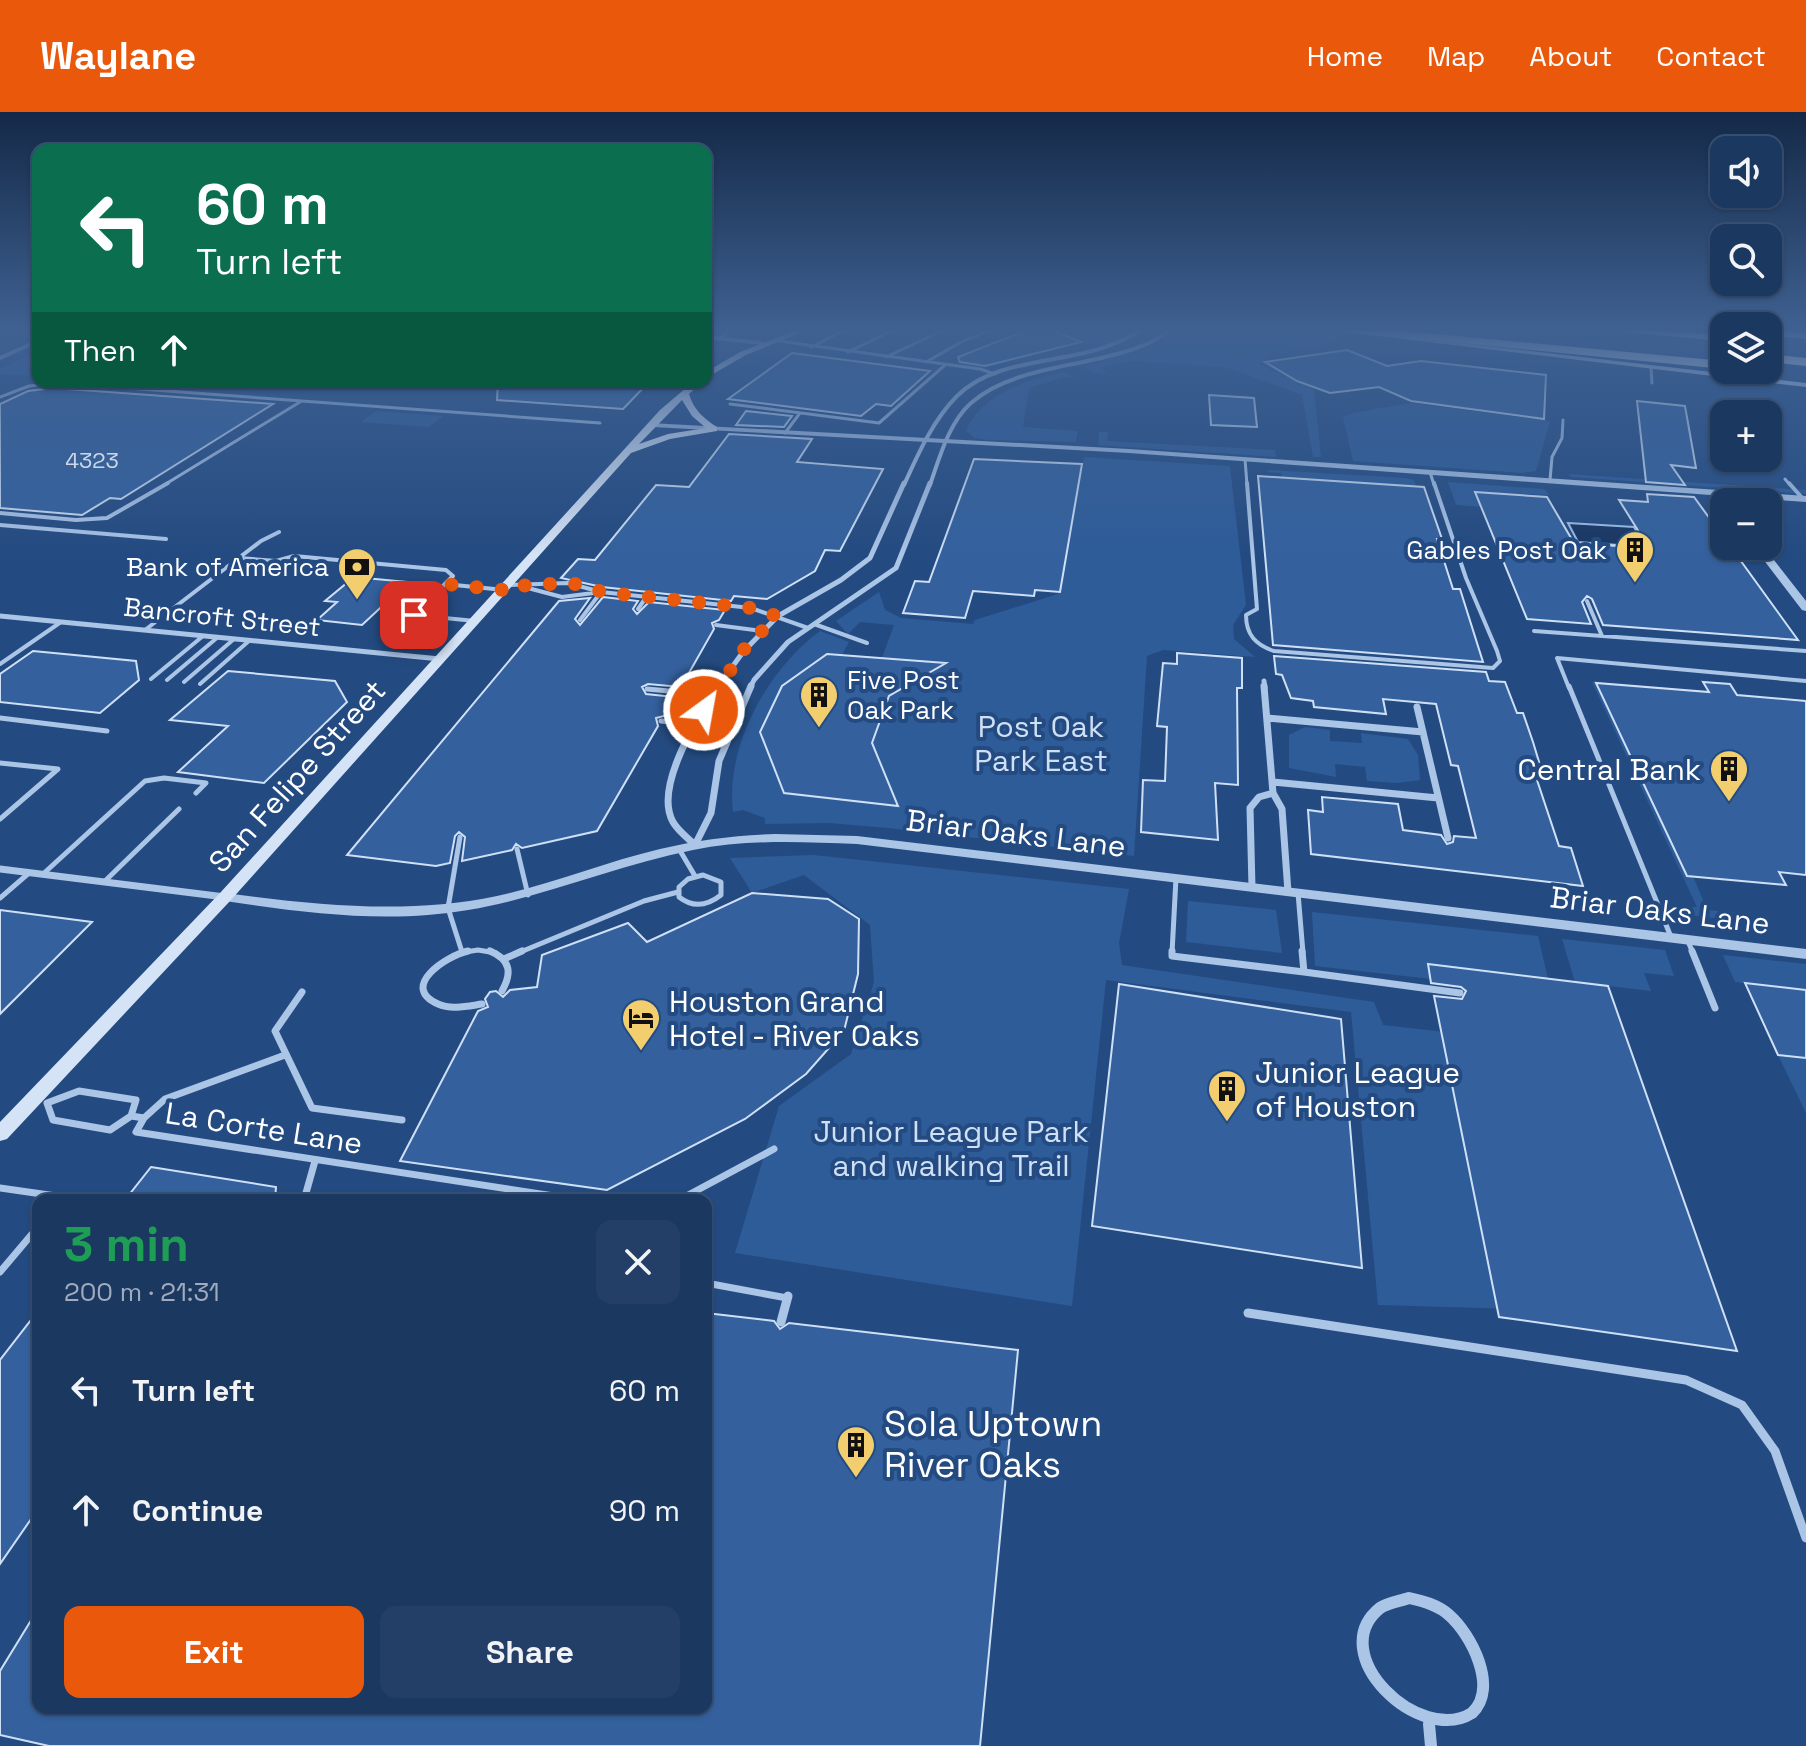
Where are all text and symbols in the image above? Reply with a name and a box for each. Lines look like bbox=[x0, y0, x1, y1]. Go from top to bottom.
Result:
text: Waylane bbox=[40, 32, 196, 80]
text: Home bbox=[1307, 38, 1383, 74]
text: Map bbox=[1427, 38, 1485, 74]
text: About bbox=[1529, 38, 1612, 74]
text: Contact bbox=[1656, 38, 1766, 74]
map controls bbox=[1710, 136, 1782, 560]
button: sound bbox=[1710, 136, 1782, 208]
text: 60 m bbox=[196, 169, 329, 240]
icon: left bbox=[64, 176, 168, 280]
button: search bbox=[1710, 224, 1782, 296]
text: Turn left bbox=[196, 239, 343, 285]
button: layers bbox=[1710, 312, 1782, 384]
icon: ahead bbox=[152, 328, 196, 372]
text: Then bbox=[64, 331, 136, 370]
button: + bbox=[1710, 400, 1782, 472]
house number: 4323 bbox=[65, 446, 119, 474]
button: − bbox=[1710, 488, 1782, 560]
building icon: Gables Post Oak bbox=[1614, 529, 1656, 584]
place label: Gables Post Oak bbox=[1406, 533, 1607, 567]
bank icon: Bank of America bbox=[336, 546, 378, 601]
place label: Bank of America bbox=[126, 550, 329, 584]
pin bbox=[380, 581, 448, 649]
street label: Bancroft Street bbox=[122, 590, 322, 644]
icon: arrive bbox=[392, 593, 436, 637]
place label: Five Post Oak Park bbox=[847, 663, 960, 727]
position arrow bbox=[662, 668, 746, 752]
street label: San Felipe Street bbox=[200, 671, 394, 881]
building icon: Five Post Oak Park bbox=[798, 674, 840, 729]
park label: Post Oak Park East bbox=[974, 707, 1108, 780]
building icon: Central Bank bbox=[1708, 748, 1750, 803]
place label: Central Bank bbox=[1517, 750, 1701, 789]
street label: Briar Oaks Lane bbox=[904, 800, 1128, 866]
street label: Briar Oaks Lane bbox=[1548, 877, 1772, 943]
place label: Houston Grand Hotel - River Oaks bbox=[669, 982, 920, 1055]
hotel icon: Houston Grand Hotel - River Oaks bbox=[620, 997, 662, 1052]
place label: Junior League of Houston bbox=[1255, 1053, 1460, 1126]
building icon: Junior League of Houston bbox=[1206, 1068, 1248, 1123]
street label: La Corte Lane bbox=[163, 1093, 365, 1163]
park label: Junior League Park and walking Trail bbox=[813, 1112, 1089, 1185]
text: 3 min bbox=[64, 1214, 189, 1275]
button: close bbox=[596, 1220, 680, 1304]
text: 200 m · 21:31 bbox=[64, 1275, 220, 1309]
icon: left bbox=[64, 1368, 108, 1412]
text: Turn left bbox=[132, 1371, 255, 1410]
text: 60 m bbox=[609, 1371, 680, 1410]
place label: Sola Uptown River Oaks bbox=[884, 1401, 1102, 1488]
building icon: Sola Uptown River Oaks bbox=[835, 1424, 877, 1479]
icon: ahead bbox=[64, 1488, 108, 1532]
text: Continue bbox=[132, 1491, 263, 1530]
text: 90 m bbox=[609, 1491, 680, 1530]
button: Exit bbox=[64, 1606, 364, 1698]
button: Share bbox=[380, 1606, 680, 1698]

